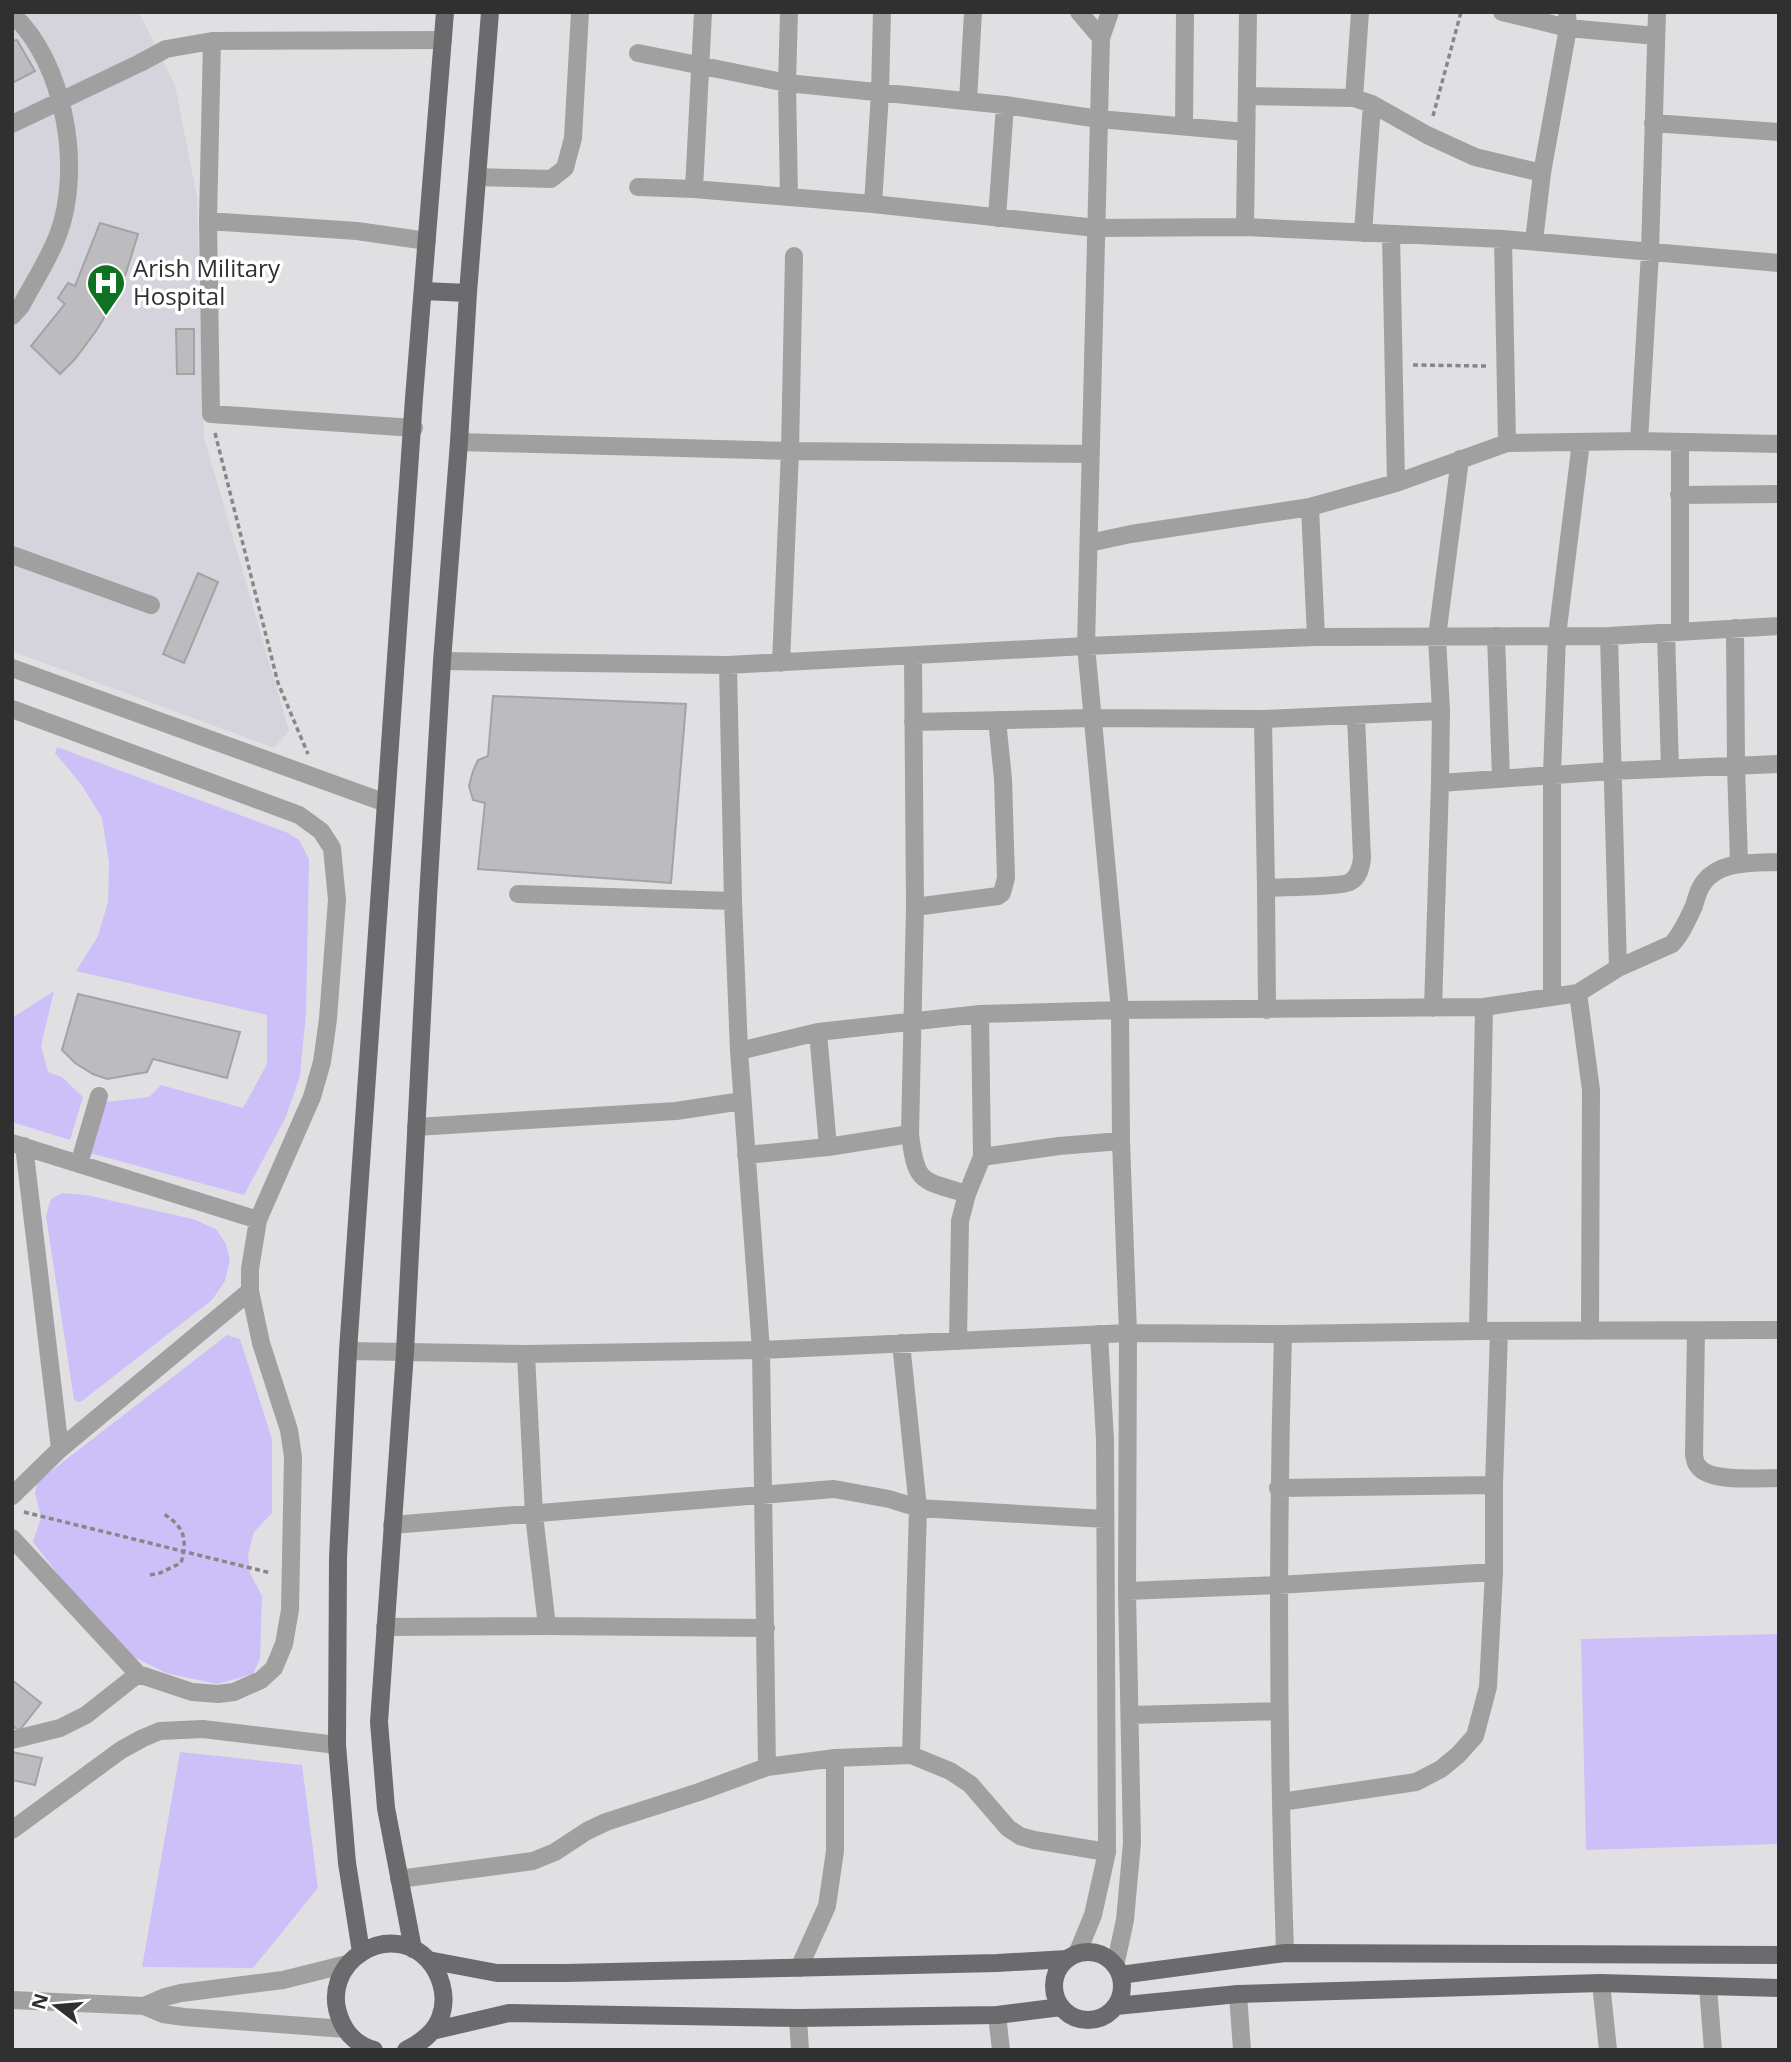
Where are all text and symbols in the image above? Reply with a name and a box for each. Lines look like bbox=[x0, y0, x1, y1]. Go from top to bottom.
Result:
place label: Arish Military Hospital bbox=[133, 251, 281, 312]
hospital icon: Arish Military Hospital bbox=[85, 262, 127, 317]
north arrow bbox=[21, 1971, 91, 2041]
text: N bbox=[25, 1990, 54, 2012]

